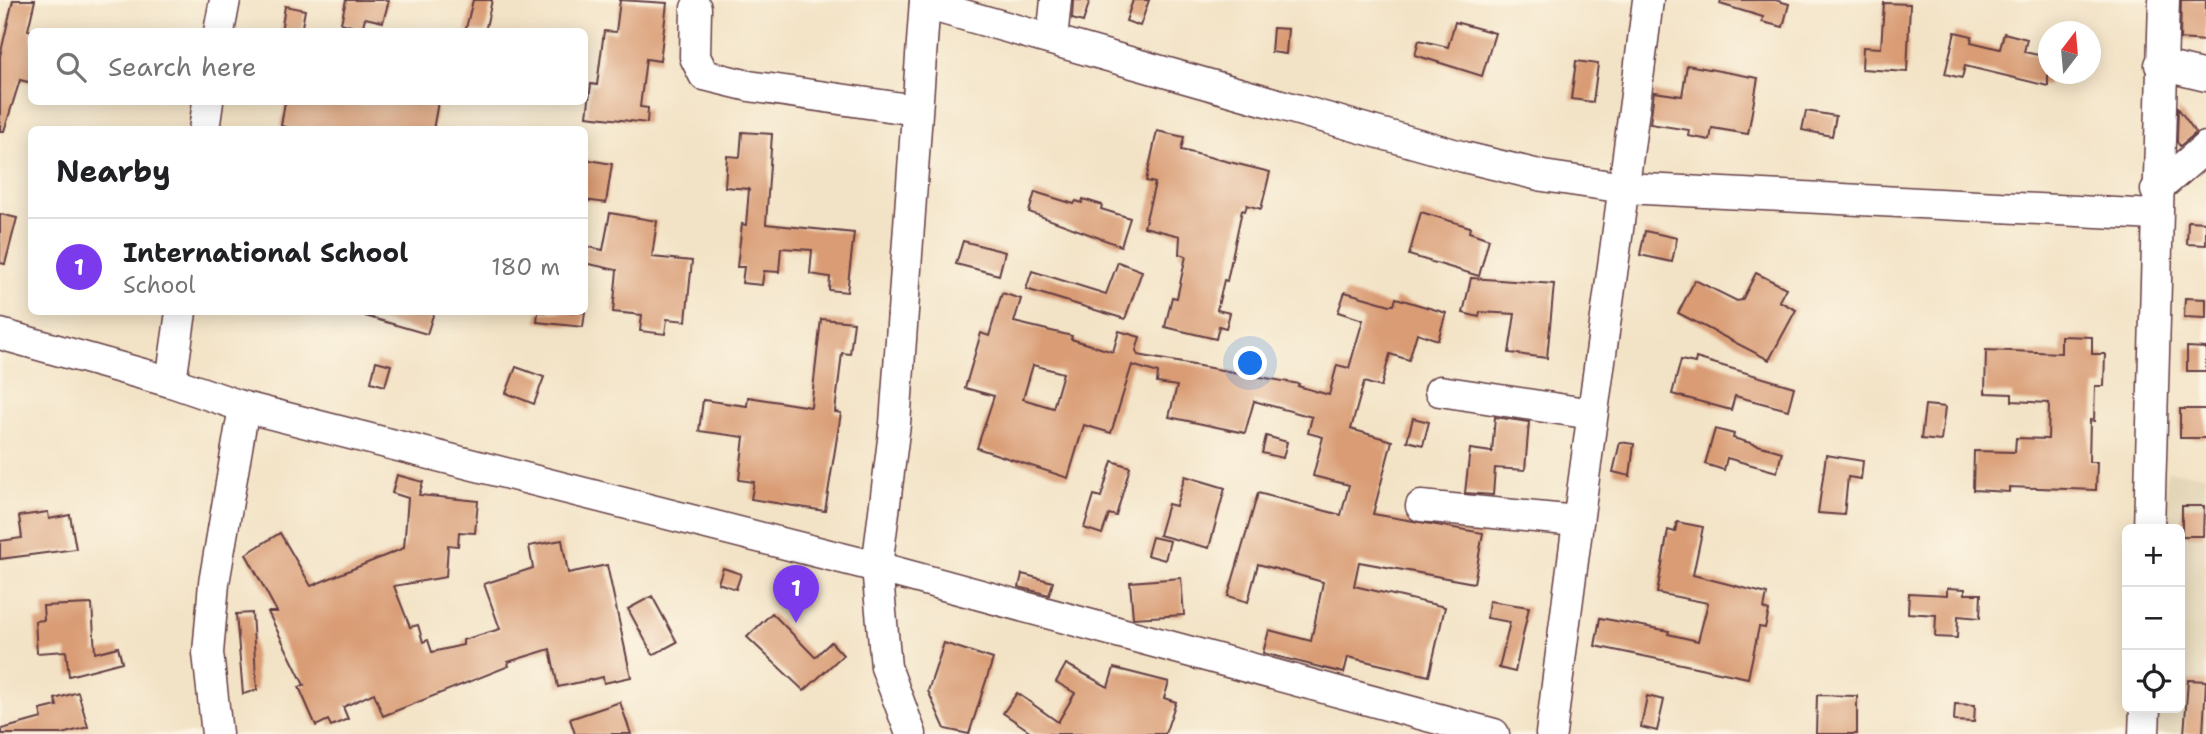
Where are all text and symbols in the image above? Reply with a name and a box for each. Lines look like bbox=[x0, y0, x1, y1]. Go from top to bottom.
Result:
north arrow bbox=[2038, 21, 2101, 84]
search box bbox=[28, 28, 588, 105]
icon: search bbox=[52, 48, 90, 86]
text: Search here bbox=[108, 49, 257, 84]
text: Nearby bbox=[56, 151, 171, 192]
text: International School bbox=[123, 235, 408, 270]
text: 1 bbox=[74, 252, 84, 282]
text: 180 m bbox=[491, 252, 560, 282]
text: School bbox=[123, 270, 195, 300]
your location bbox=[1233, 346, 1267, 380]
map controls bbox=[2122, 524, 2185, 713]
button: + bbox=[2122, 524, 2185, 587]
pin: 1 bbox=[773, 565, 819, 623]
button: − bbox=[2122, 587, 2185, 650]
button: locate bbox=[2122, 650, 2185, 713]

